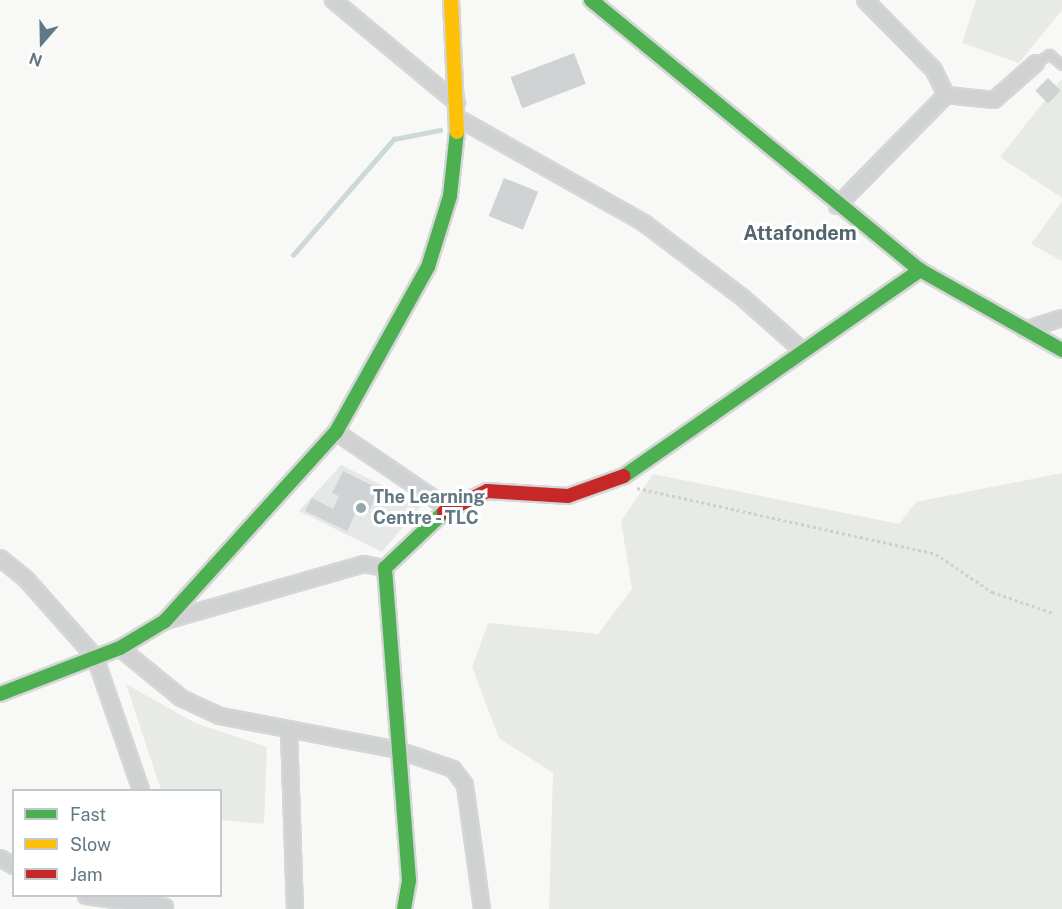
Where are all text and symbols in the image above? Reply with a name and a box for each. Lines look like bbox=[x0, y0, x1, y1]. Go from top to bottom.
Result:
north arrow bbox=[12, 12, 72, 72]
text: N bbox=[27, 48, 45, 70]
district label: Attafondem bbox=[743, 221, 857, 245]
place label: The Learning Centre - TLC bbox=[373, 487, 485, 530]
marker: The Learning Centre - TLC bbox=[354, 501, 368, 515]
legend bbox=[12, 789, 222, 897]
text: Fast bbox=[70, 804, 106, 825]
text: Slow bbox=[70, 834, 111, 855]
text: Jam bbox=[70, 864, 103, 885]

